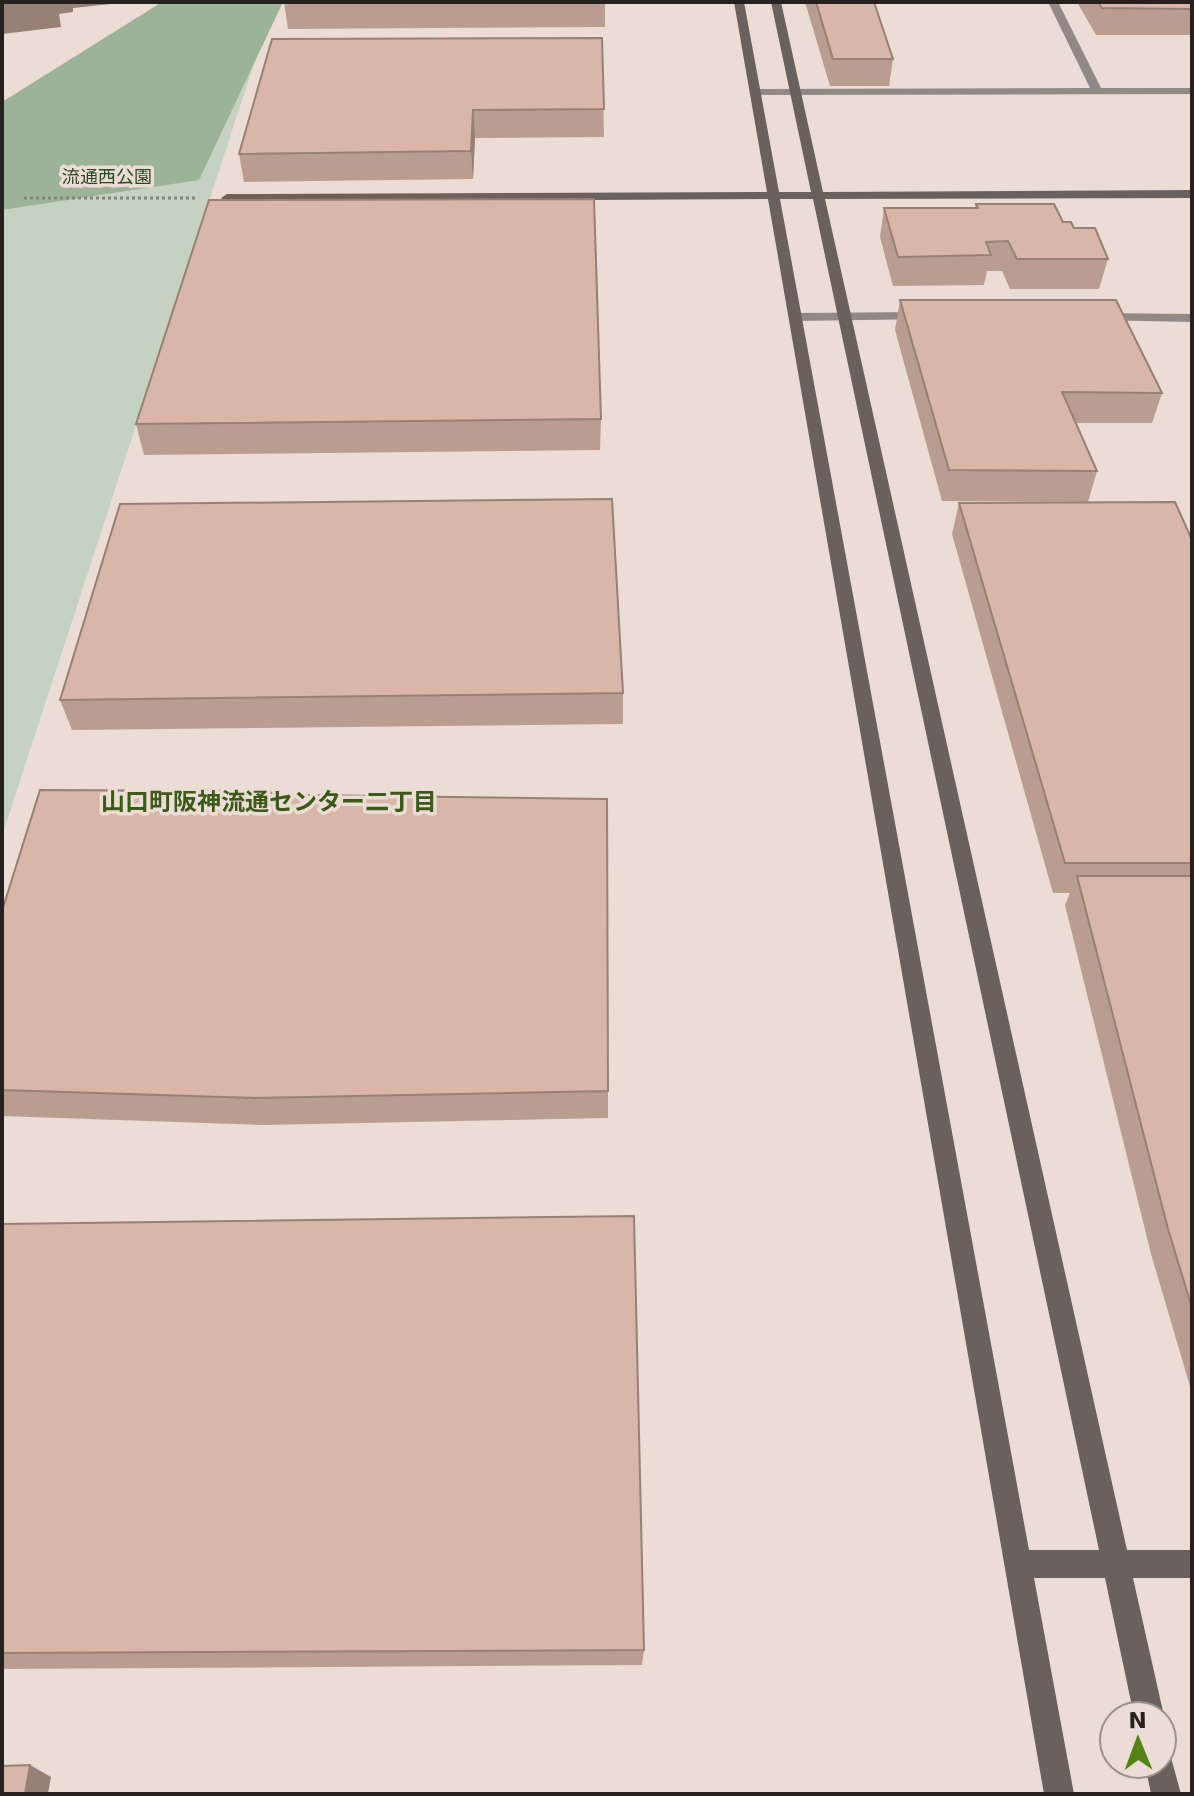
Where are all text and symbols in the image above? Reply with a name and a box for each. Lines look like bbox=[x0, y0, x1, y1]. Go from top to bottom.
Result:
park label: 流通西公園 bbox=[62, 166, 152, 187]
district label: 山口町阪神流通センター二丁目 bbox=[101, 788, 437, 816]
north arrow bbox=[1098, 1700, 1178, 1780]
text: N bbox=[1128, 1708, 1147, 1733]

